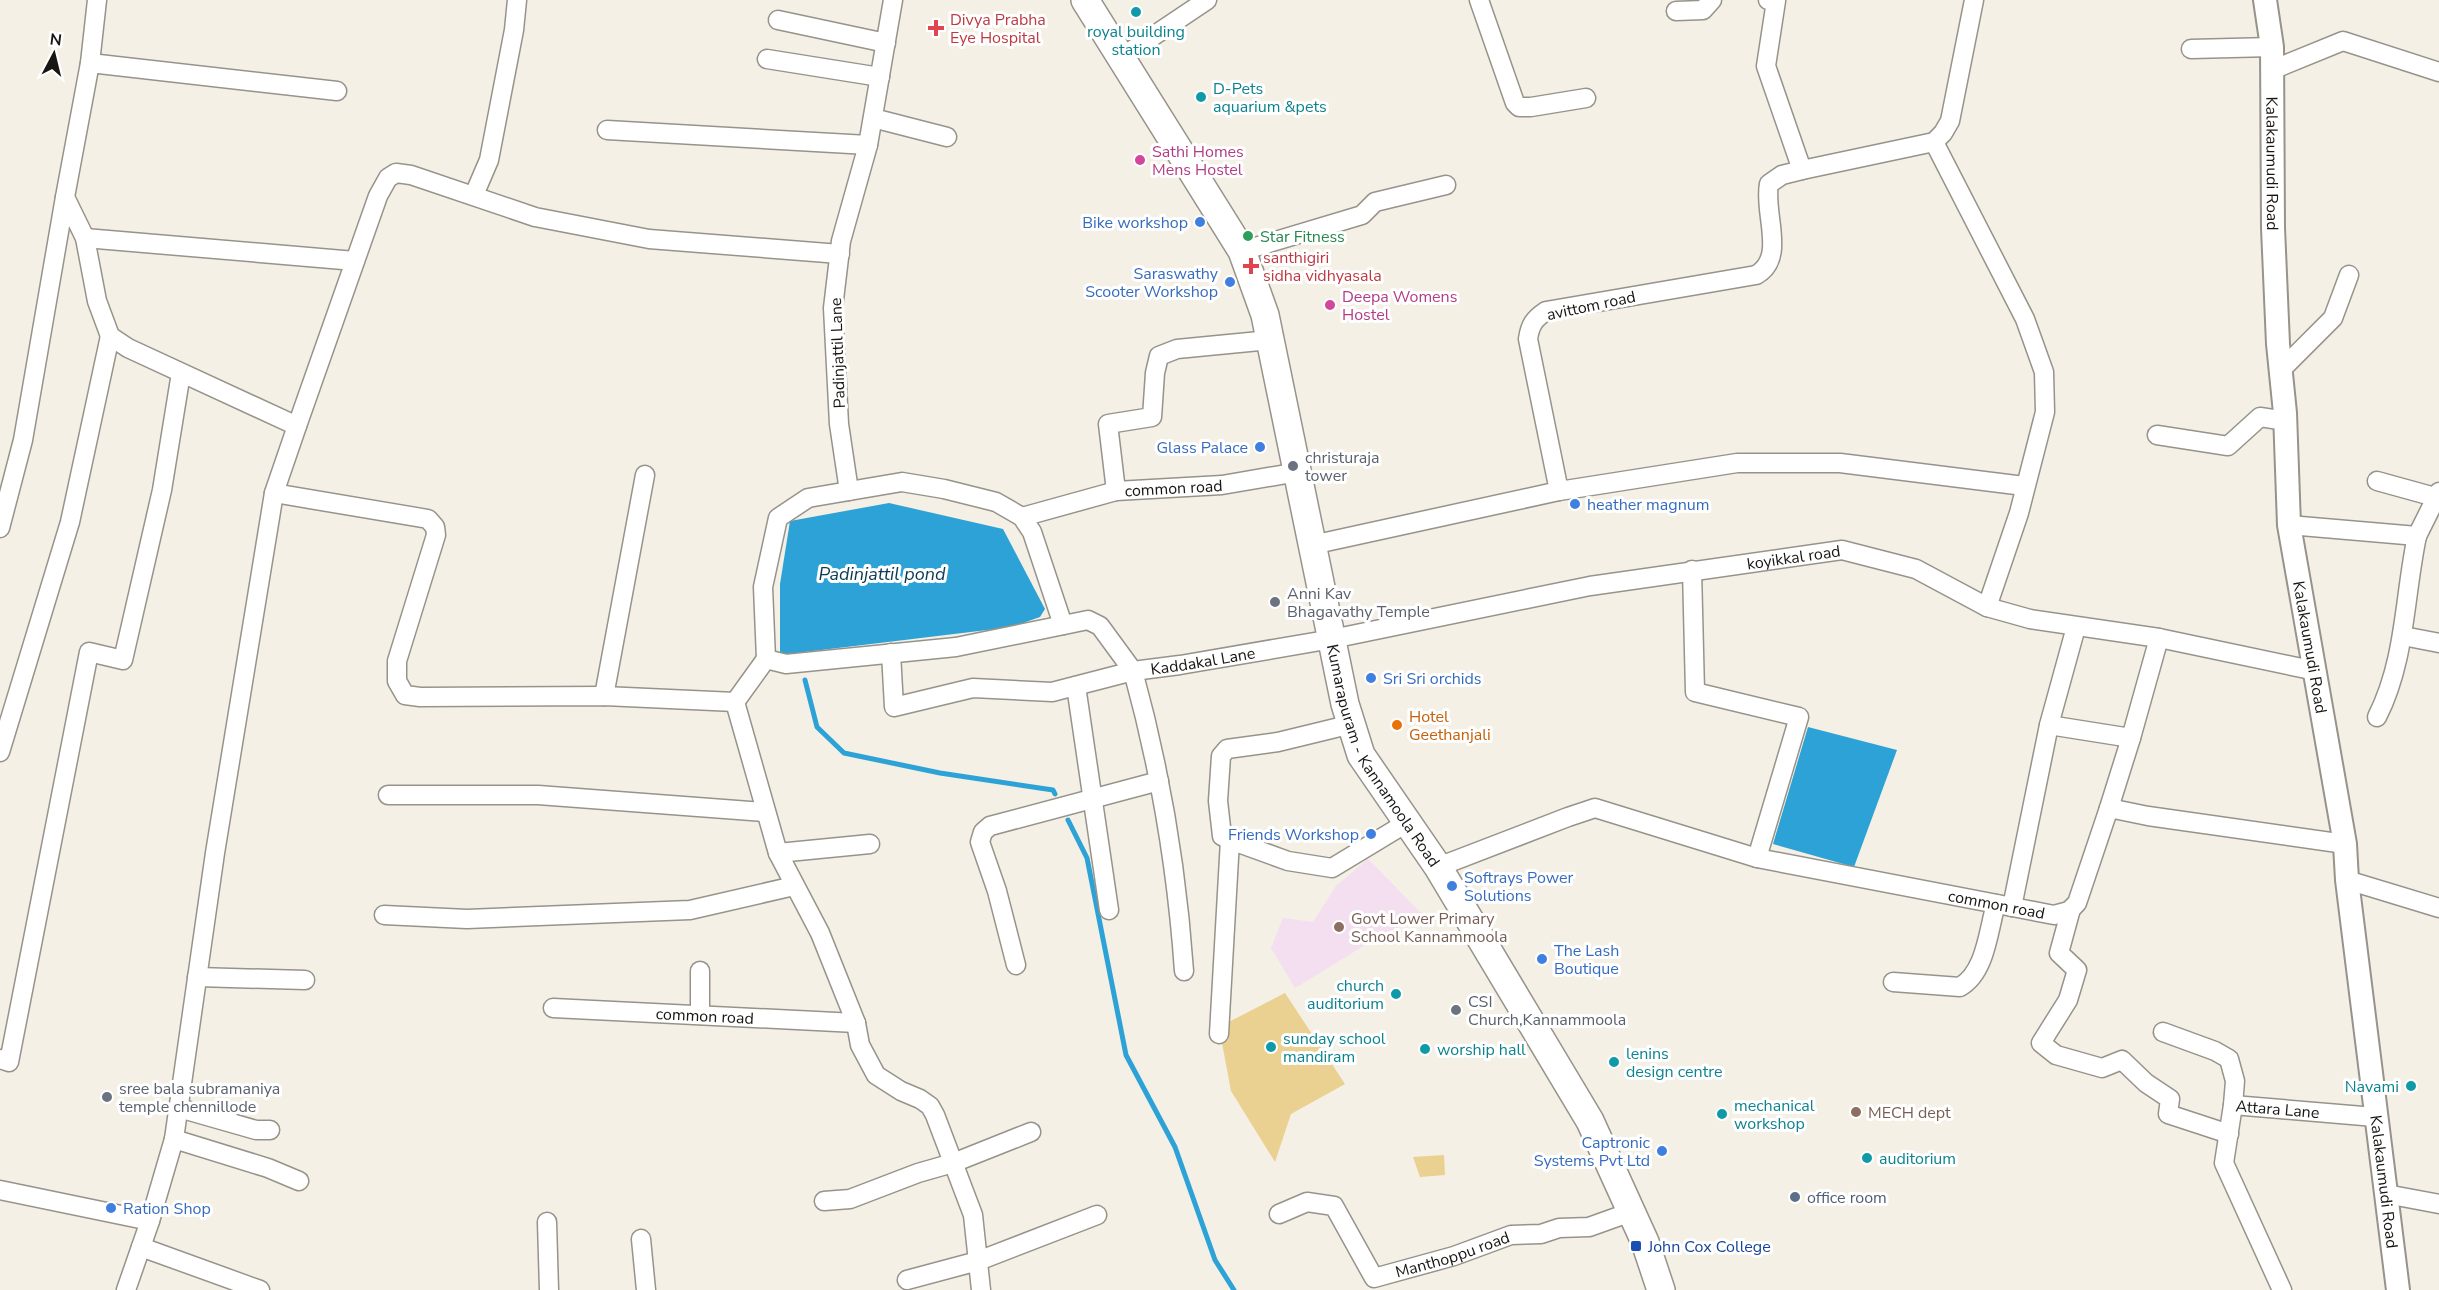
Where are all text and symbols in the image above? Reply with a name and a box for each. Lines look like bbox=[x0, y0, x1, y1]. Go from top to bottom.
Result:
marker: royal building station bbox=[1129, 5, 1143, 19]
place label: Divya Prabha Eye Hospital bbox=[950, 9, 1046, 49]
marker: Divya Prabha Eye Hospital bbox=[927, 19, 945, 37]
place label: royal building station bbox=[1087, 21, 1185, 61]
north arrow bbox=[24, 24, 84, 84]
text: N bbox=[48, 28, 63, 52]
place label: D-Pets aquarium &pets bbox=[1213, 78, 1327, 118]
marker: D-Pets aquarium &pets bbox=[1194, 90, 1208, 104]
street label: Kalakaumudi Road bbox=[2260, 96, 2283, 231]
place label: Sathi Homes Mens Hostel bbox=[1152, 141, 1244, 181]
marker: Sathi Homes Mens Hostel bbox=[1133, 153, 1147, 167]
place label: Bike workshop bbox=[1082, 212, 1188, 234]
marker: Bike workshop bbox=[1193, 215, 1207, 229]
place label: Star Fitness bbox=[1260, 226, 1345, 248]
marker: Star Fitness bbox=[1241, 229, 1255, 243]
place label: santhigiri sidha vidhyasala bbox=[1263, 247, 1382, 287]
marker: santhigiri sidha vidhyasala bbox=[1244, 259, 1258, 273]
place label: Saraswathy Scooter Workshop bbox=[1085, 263, 1219, 303]
marker: Saraswathy Scooter Workshop bbox=[1223, 275, 1237, 289]
place label: Deepa Womens Hostel bbox=[1342, 286, 1457, 326]
street label: avittom road bbox=[1545, 286, 1638, 326]
street label: Padinjattil Lane bbox=[825, 297, 851, 409]
marker: Deepa Womens Hostel bbox=[1323, 298, 1337, 312]
place label: Glass Palace bbox=[1156, 437, 1248, 459]
marker: Glass Palace bbox=[1253, 440, 1267, 454]
place label: christuraja tower bbox=[1305, 447, 1380, 487]
marker: christuraja tower bbox=[1286, 459, 1300, 473]
street label: common road bbox=[1124, 475, 1223, 502]
place label: heather magnum bbox=[1587, 494, 1709, 516]
marker: heather magnum bbox=[1568, 497, 1582, 511]
street label: koyikkal road bbox=[1745, 540, 1842, 575]
water label: Padinjattil pond bbox=[819, 562, 946, 586]
street label: Kalakaumudi Road bbox=[2287, 579, 2332, 715]
place label: Anni Kav Bhagavathy Temple bbox=[1287, 583, 1430, 623]
marker: Anni Kav Bhagavathy Temple bbox=[1268, 595, 1282, 609]
street label: Kaddakal Lane bbox=[1149, 642, 1257, 681]
street label: Kumarapuram - Kannamoola Road bbox=[1321, 642, 1445, 872]
place label: Sri Sri orchids bbox=[1383, 668, 1482, 690]
marker: Sri Sri orchids bbox=[1364, 671, 1378, 685]
place label: Hotel Geethanjali bbox=[1409, 706, 1491, 746]
marker: Hotel Geethanjali bbox=[1390, 718, 1404, 732]
place label: Friends Workshop bbox=[1228, 824, 1359, 846]
marker: Friends Workshop bbox=[1364, 827, 1378, 841]
place label: Softrays Power Solutions bbox=[1464, 867, 1574, 907]
marker: Softrays Power Solutions bbox=[1445, 879, 1459, 893]
street label: common road bbox=[1946, 885, 2047, 925]
place label: Govt Lower Primary School Kannammoola bbox=[1351, 908, 1508, 948]
marker: Govt Lower Primary School Kannammoola bbox=[1332, 920, 1346, 934]
place label: The Lash Boutique bbox=[1554, 940, 1619, 980]
marker: The Lash Boutique bbox=[1535, 952, 1549, 966]
place label: church auditorium bbox=[1307, 975, 1384, 1015]
marker: church auditorium bbox=[1389, 987, 1403, 1001]
place label: CSI Church,Kannammoola bbox=[1468, 991, 1626, 1031]
street label: common road bbox=[655, 1003, 754, 1030]
marker: CSI Church,Kannammoola bbox=[1449, 1003, 1463, 1017]
place label: sunday school mandiram bbox=[1283, 1028, 1386, 1068]
place label: worship hall bbox=[1437, 1039, 1526, 1061]
marker: sunday school mandiram bbox=[1264, 1040, 1278, 1054]
marker: worship hall bbox=[1418, 1042, 1432, 1056]
place label: lenins design centre bbox=[1626, 1043, 1722, 1083]
marker: lenins design centre bbox=[1607, 1055, 1621, 1069]
place label: Navami bbox=[2345, 1076, 2399, 1098]
place label: sree bala subramaniya temple chennillode bbox=[119, 1078, 280, 1118]
marker: Navami bbox=[2404, 1079, 2418, 1093]
marker: sree bala subramaniya temple chennillode bbox=[100, 1090, 114, 1104]
place label: mechanical workshop bbox=[1734, 1095, 1815, 1135]
street label: Attara Lane bbox=[2235, 1095, 2320, 1124]
place label: MECH dept bbox=[1868, 1102, 1951, 1124]
marker: MECH dept bbox=[1849, 1105, 1863, 1119]
marker: mechanical workshop bbox=[1715, 1107, 1729, 1121]
street label: Kalakaumudi Road bbox=[2364, 1114, 2403, 1250]
place label: Captronic Systems Pvt Ltd bbox=[1534, 1132, 1651, 1172]
marker: Captronic Systems Pvt Ltd bbox=[1655, 1144, 1669, 1158]
place label: auditorium bbox=[1879, 1148, 1956, 1170]
marker: auditorium bbox=[1860, 1151, 1874, 1165]
place label: office room bbox=[1807, 1187, 1887, 1209]
marker: office room bbox=[1788, 1190, 1802, 1204]
place label: Ration Shop bbox=[123, 1198, 211, 1220]
marker: Ration Shop bbox=[104, 1201, 118, 1215]
street label: Manthoppu road bbox=[1393, 1226, 1513, 1284]
place label: John Cox College bbox=[1647, 1236, 1771, 1258]
marker: John Cox College bbox=[1629, 1239, 1643, 1253]

